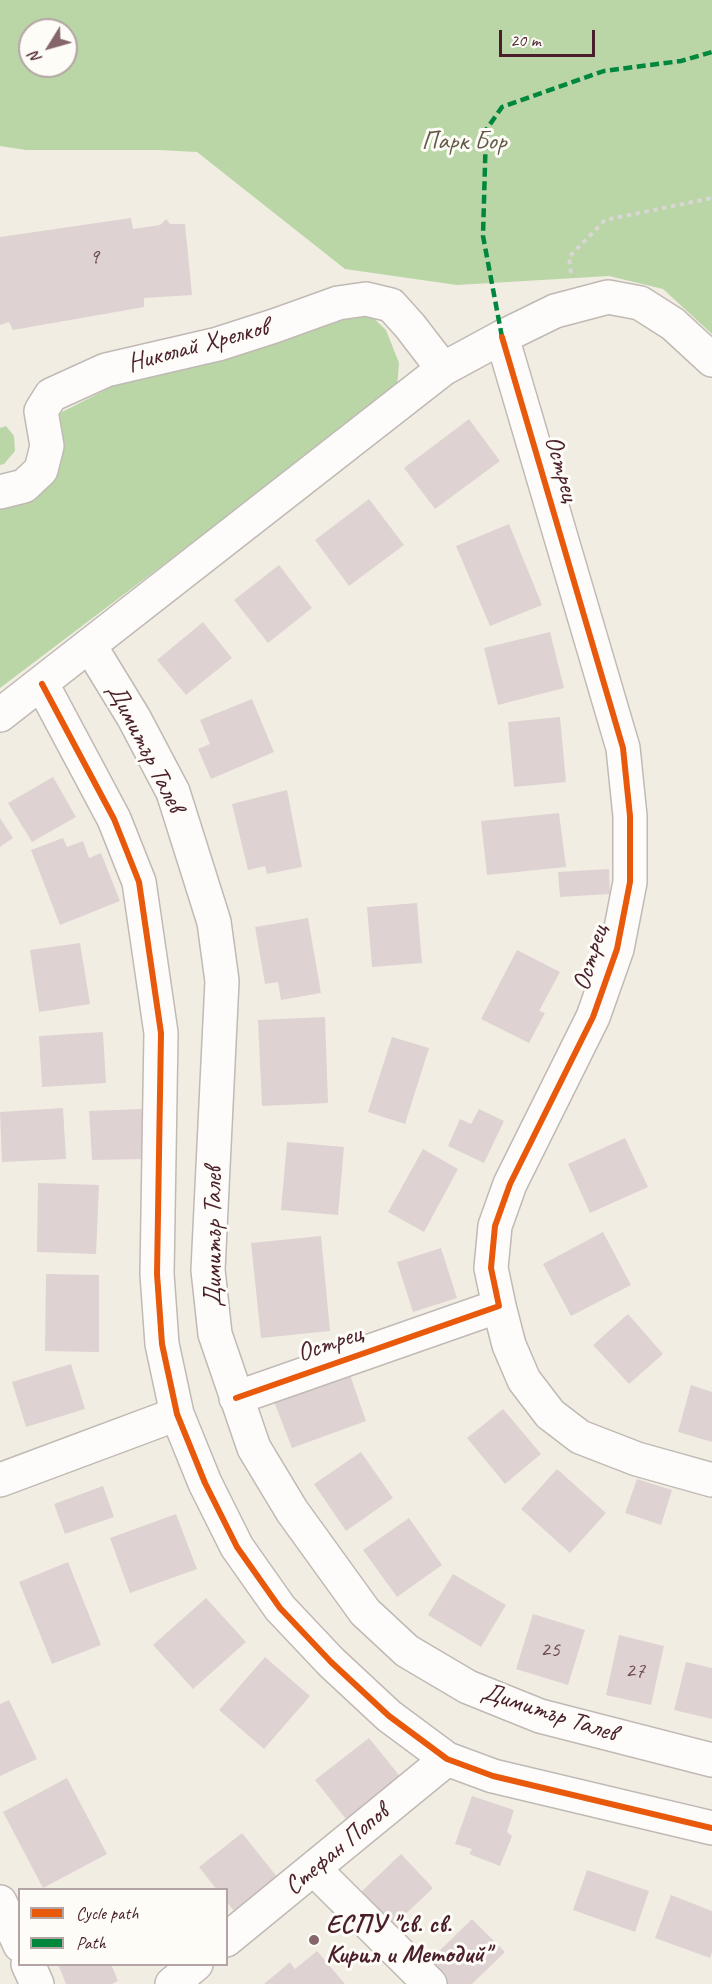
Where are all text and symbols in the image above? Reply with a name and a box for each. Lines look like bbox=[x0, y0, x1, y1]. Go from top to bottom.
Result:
north arrow bbox=[18, 18, 78, 78]
scale bar bbox=[502, 18, 598, 56]
text: 20 m bbox=[510, 29, 541, 51]
text: N bbox=[24, 48, 46, 68]
park label: Парк Бор bbox=[422, 126, 506, 158]
house number: 9 bbox=[89, 244, 99, 270]
street label: Николай Хрелков bbox=[124, 312, 272, 380]
street label: Острец bbox=[537, 432, 585, 506]
street label: Димитър Талев bbox=[99, 678, 191, 818]
street label: Острец bbox=[566, 921, 616, 995]
street label: Димитър Талев bbox=[198, 1167, 230, 1307]
street label: Острец bbox=[293, 1318, 367, 1370]
house number: 25 bbox=[540, 1637, 560, 1663]
house number: 27 bbox=[625, 1658, 645, 1684]
street label: Димитър Талев bbox=[478, 1676, 620, 1750]
street label: Стефан Попов bbox=[279, 1798, 395, 1902]
legend bbox=[18, 1888, 228, 1966]
text: Cycle path bbox=[76, 1902, 138, 1924]
place label: ЕСПУ "св. св. Кирил и Методий" bbox=[326, 1909, 490, 1970]
text: Path bbox=[76, 1932, 106, 1954]
marker: ЕСПУ "св. св. Кирил и Методий" bbox=[307, 1933, 321, 1947]

